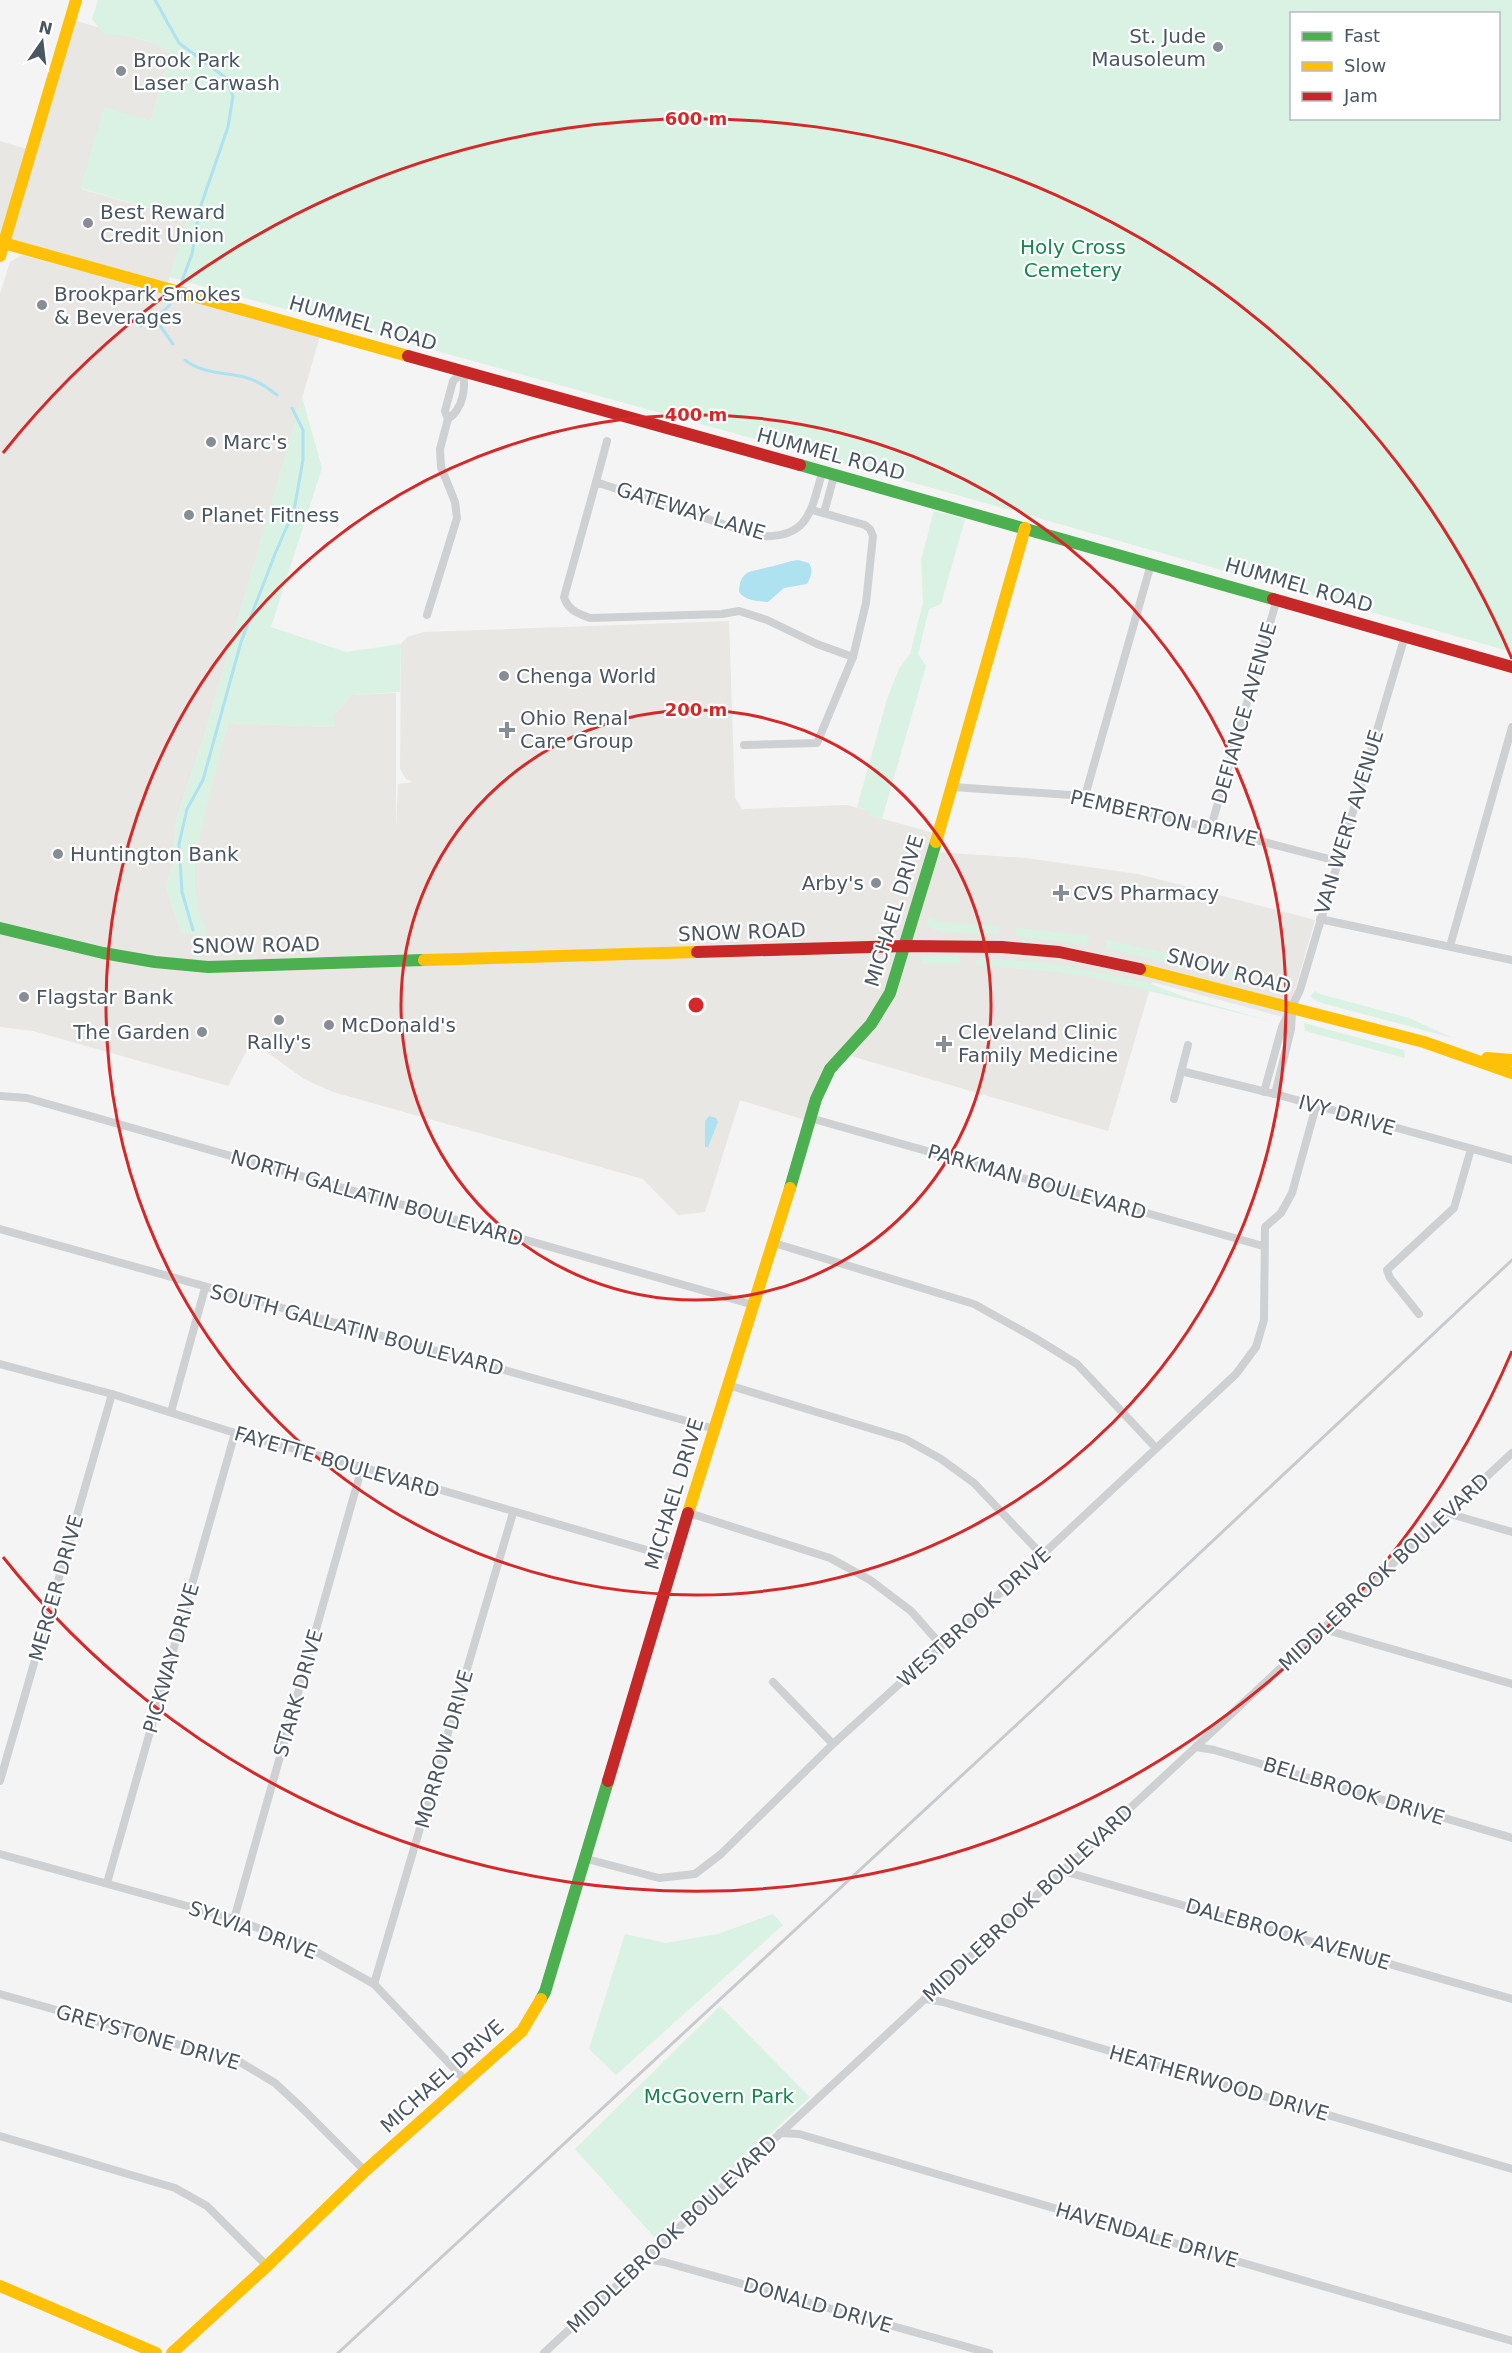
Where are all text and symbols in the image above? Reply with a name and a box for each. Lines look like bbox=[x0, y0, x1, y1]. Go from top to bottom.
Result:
north arrow bbox=[12, 12, 72, 72]
legend bbox=[1290, 12, 1500, 120]
text: N bbox=[37, 17, 54, 39]
place label: St. Jude Mausoleum bbox=[1091, 24, 1206, 71]
text: Fast bbox=[1344, 25, 1380, 46]
marker: St. Jude Mausoleum bbox=[1211, 40, 1225, 54]
place label: Brook Park Laser Carwash bbox=[133, 48, 280, 95]
text: Slow bbox=[1344, 55, 1386, 76]
marker: Brook Park Laser Carwash bbox=[114, 64, 128, 78]
text: Jam bbox=[1343, 85, 1378, 106]
text: 600 m bbox=[665, 108, 727, 129]
place label: Best Reward Credit Union bbox=[100, 200, 225, 247]
marker: Best Reward Credit Union bbox=[81, 216, 95, 230]
park label: Holy Cross Cemetery bbox=[1020, 235, 1126, 282]
place label: Brookpark Smokes & Beverages bbox=[54, 282, 241, 329]
street label: HUMMEL ROAD bbox=[286, 290, 440, 356]
marker: Brookpark Smokes & Beverages bbox=[35, 298, 49, 312]
text: 400 m bbox=[665, 404, 727, 425]
street label: HUMMEL ROAD bbox=[754, 423, 908, 485]
place label: Marc's bbox=[223, 430, 287, 454]
marker: Marc's bbox=[204, 435, 218, 449]
street label: GATEWAY LANE bbox=[613, 477, 769, 545]
place label: Planet Fitness bbox=[201, 503, 339, 527]
marker: Planet Fitness bbox=[182, 508, 196, 522]
street label: HUMMEL ROAD bbox=[1222, 552, 1376, 618]
street label: DEFIANCE AVENUE bbox=[1207, 619, 1281, 807]
place label: Chenga World bbox=[516, 664, 656, 688]
marker: Chenga World bbox=[497, 669, 511, 683]
text: 200 m bbox=[665, 699, 727, 720]
place label: Ohio Renal Care Group bbox=[520, 706, 634, 753]
marker: Ohio Renal Care Group bbox=[498, 721, 516, 739]
street label: VAN WERT AVENUE bbox=[1309, 727, 1389, 917]
street label: PEMBERTON DRIVE bbox=[1068, 785, 1260, 851]
street label: MICHAEL DRIVE bbox=[860, 832, 928, 990]
place label: Huntington Bank bbox=[70, 842, 239, 866]
marker: Huntington Bank bbox=[51, 847, 65, 861]
place label: Arby's bbox=[802, 871, 864, 895]
marker: Arby's bbox=[869, 876, 883, 890]
place label: CVS Pharmacy bbox=[1073, 881, 1219, 905]
marker: CVS Pharmacy bbox=[1054, 886, 1068, 900]
street label: SNOW ROAD bbox=[678, 918, 806, 946]
street label: SNOW ROAD bbox=[192, 932, 320, 958]
street label: SNOW ROAD bbox=[1164, 943, 1294, 999]
place label: Flagstar Bank bbox=[36, 985, 174, 1009]
marker: Flagstar Bank bbox=[17, 990, 31, 1004]
centre of rings bbox=[686, 995, 706, 1015]
marker: Rally's bbox=[272, 1013, 286, 1027]
place label: McDonald's bbox=[341, 1013, 456, 1037]
marker: McDonald's bbox=[322, 1018, 336, 1032]
place label: The Garden bbox=[72, 1020, 190, 1044]
place label: Cleveland Clinic Family Medicine bbox=[958, 1020, 1118, 1067]
marker: The Garden bbox=[195, 1025, 209, 1039]
place label: Rally's bbox=[247, 1030, 311, 1054]
marker: Cleveland Clinic Family Medicine bbox=[935, 1035, 953, 1053]
street label: IVY DRIVE bbox=[1296, 1090, 1398, 1140]
street label: PARKMAN BOULEVARD bbox=[925, 1139, 1149, 1225]
street label: NORTH GALLATIN BOULEVARD bbox=[228, 1145, 526, 1251]
street label: SOUTH GALLATIN BOULEVARD bbox=[208, 1279, 506, 1381]
street label: MICHAEL DRIVE bbox=[640, 1415, 708, 1573]
street label: FAYETTE BOULEVARD bbox=[231, 1421, 443, 1503]
street label: MIDDLEBROOK BOULEVARD bbox=[1274, 1468, 1494, 1676]
street label: MERCER DRIVE bbox=[24, 1512, 88, 1664]
street label: WESTBROOK DRIVE bbox=[893, 1542, 1055, 1692]
street label: PICKWAY DRIVE bbox=[138, 1580, 204, 1736]
street label: STARK DRIVE bbox=[268, 1626, 328, 1760]
street label: MORROW DRIVE bbox=[410, 1667, 478, 1831]
street label: BELLBROOK DRIVE bbox=[1260, 1752, 1448, 1830]
street label: MIDDLEBROOK BOULEVARD bbox=[918, 1799, 1138, 2007]
street label: DALEBROOK AVENUE bbox=[1183, 1893, 1393, 1975]
street label: SYLVIA DRIVE bbox=[185, 1896, 321, 1964]
street label: GREYSTONE DRIVE bbox=[53, 1999, 243, 2075]
street label: MICHAEL DRIVE bbox=[375, 2014, 509, 2138]
street label: HEATHERWOOD DRIVE bbox=[1106, 2040, 1332, 2126]
park label: McGovern Park bbox=[644, 2084, 795, 2108]
street label: MIDDLEBROOK BOULEVARD bbox=[562, 2130, 782, 2338]
street label: HAVENDALE DRIVE bbox=[1053, 2197, 1241, 2273]
street label: DONALD DRIVE bbox=[741, 2272, 895, 2338]

